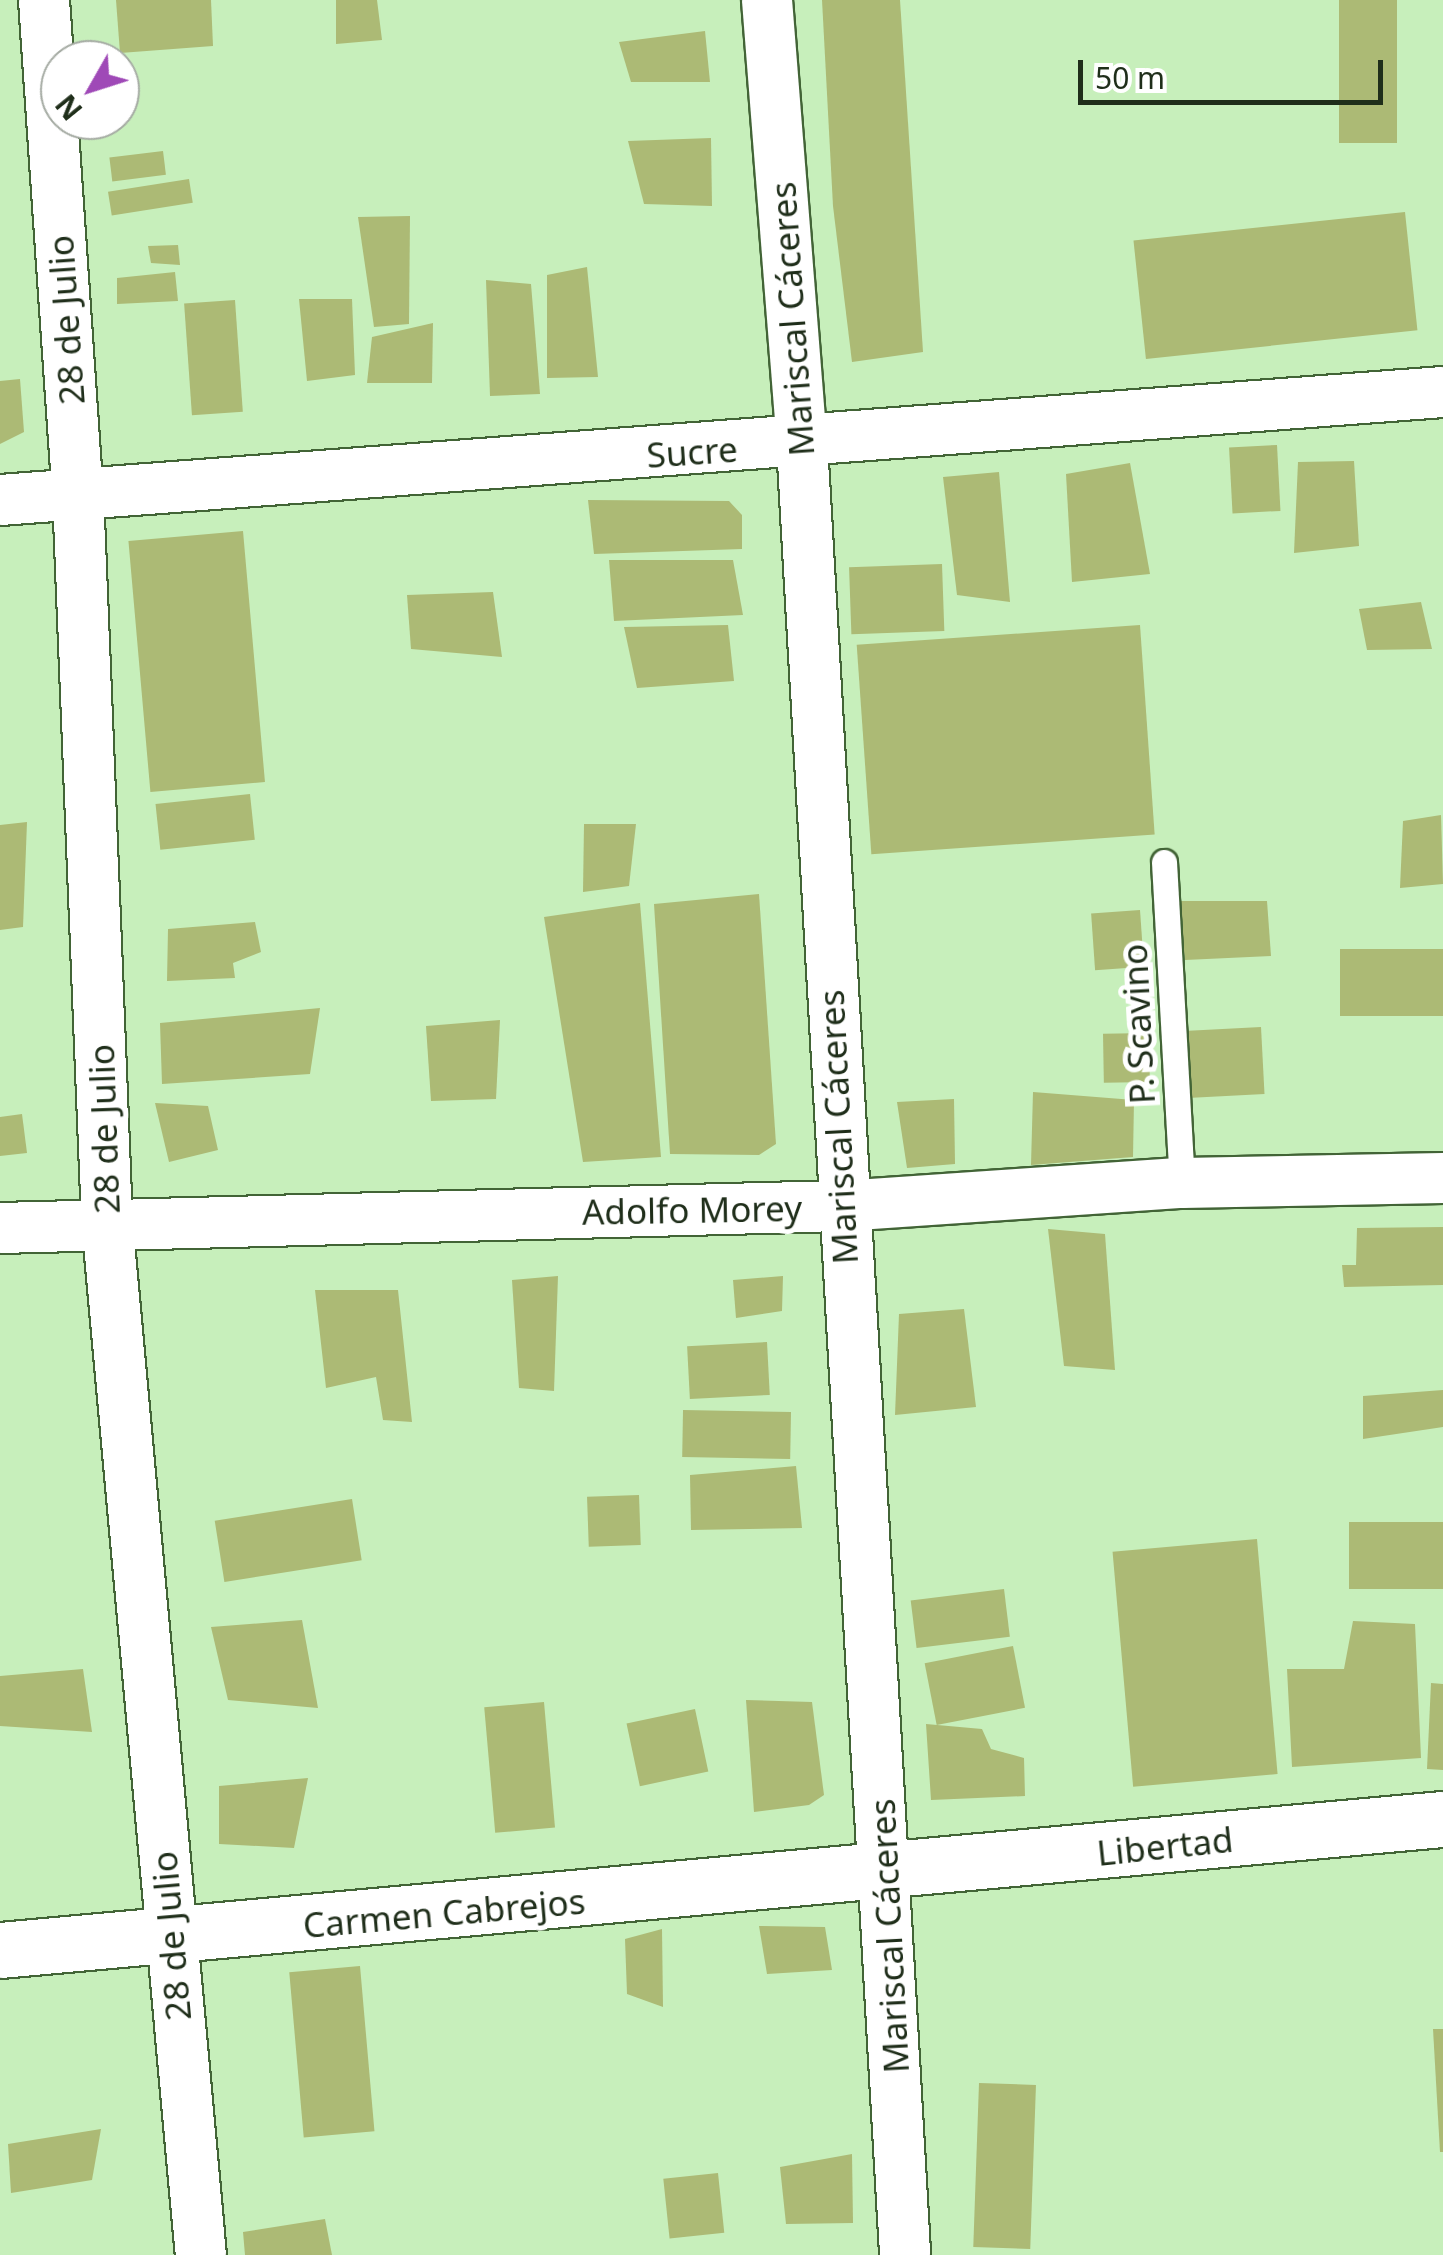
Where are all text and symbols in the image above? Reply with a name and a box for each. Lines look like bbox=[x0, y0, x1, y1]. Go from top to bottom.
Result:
north arrow bbox=[40, 40, 140, 140]
scale bar bbox=[1083, 40, 1388, 102]
text: 50 m bbox=[1095, 57, 1165, 98]
text: N bbox=[46, 87, 90, 128]
street label: Mariscal Cáceres bbox=[761, 180, 823, 458]
street label: 28 de Julio bbox=[39, 234, 93, 406]
street label: Sucre bbox=[645, 428, 739, 476]
street label: P. Scavino bbox=[1113, 943, 1163, 1105]
street label: Mariscal Cáceres bbox=[810, 989, 866, 1265]
street label: 28 de Julio bbox=[80, 1043, 128, 1215]
street label: Adolfo Morey bbox=[582, 1187, 802, 1233]
street label: Mariscal Cáceres bbox=[861, 1798, 917, 2074]
street label: Libertad bbox=[1095, 1818, 1235, 1874]
street label: 28 de Julio bbox=[143, 1850, 199, 2022]
street label: Carmen Cabrejos bbox=[301, 1880, 587, 1946]

